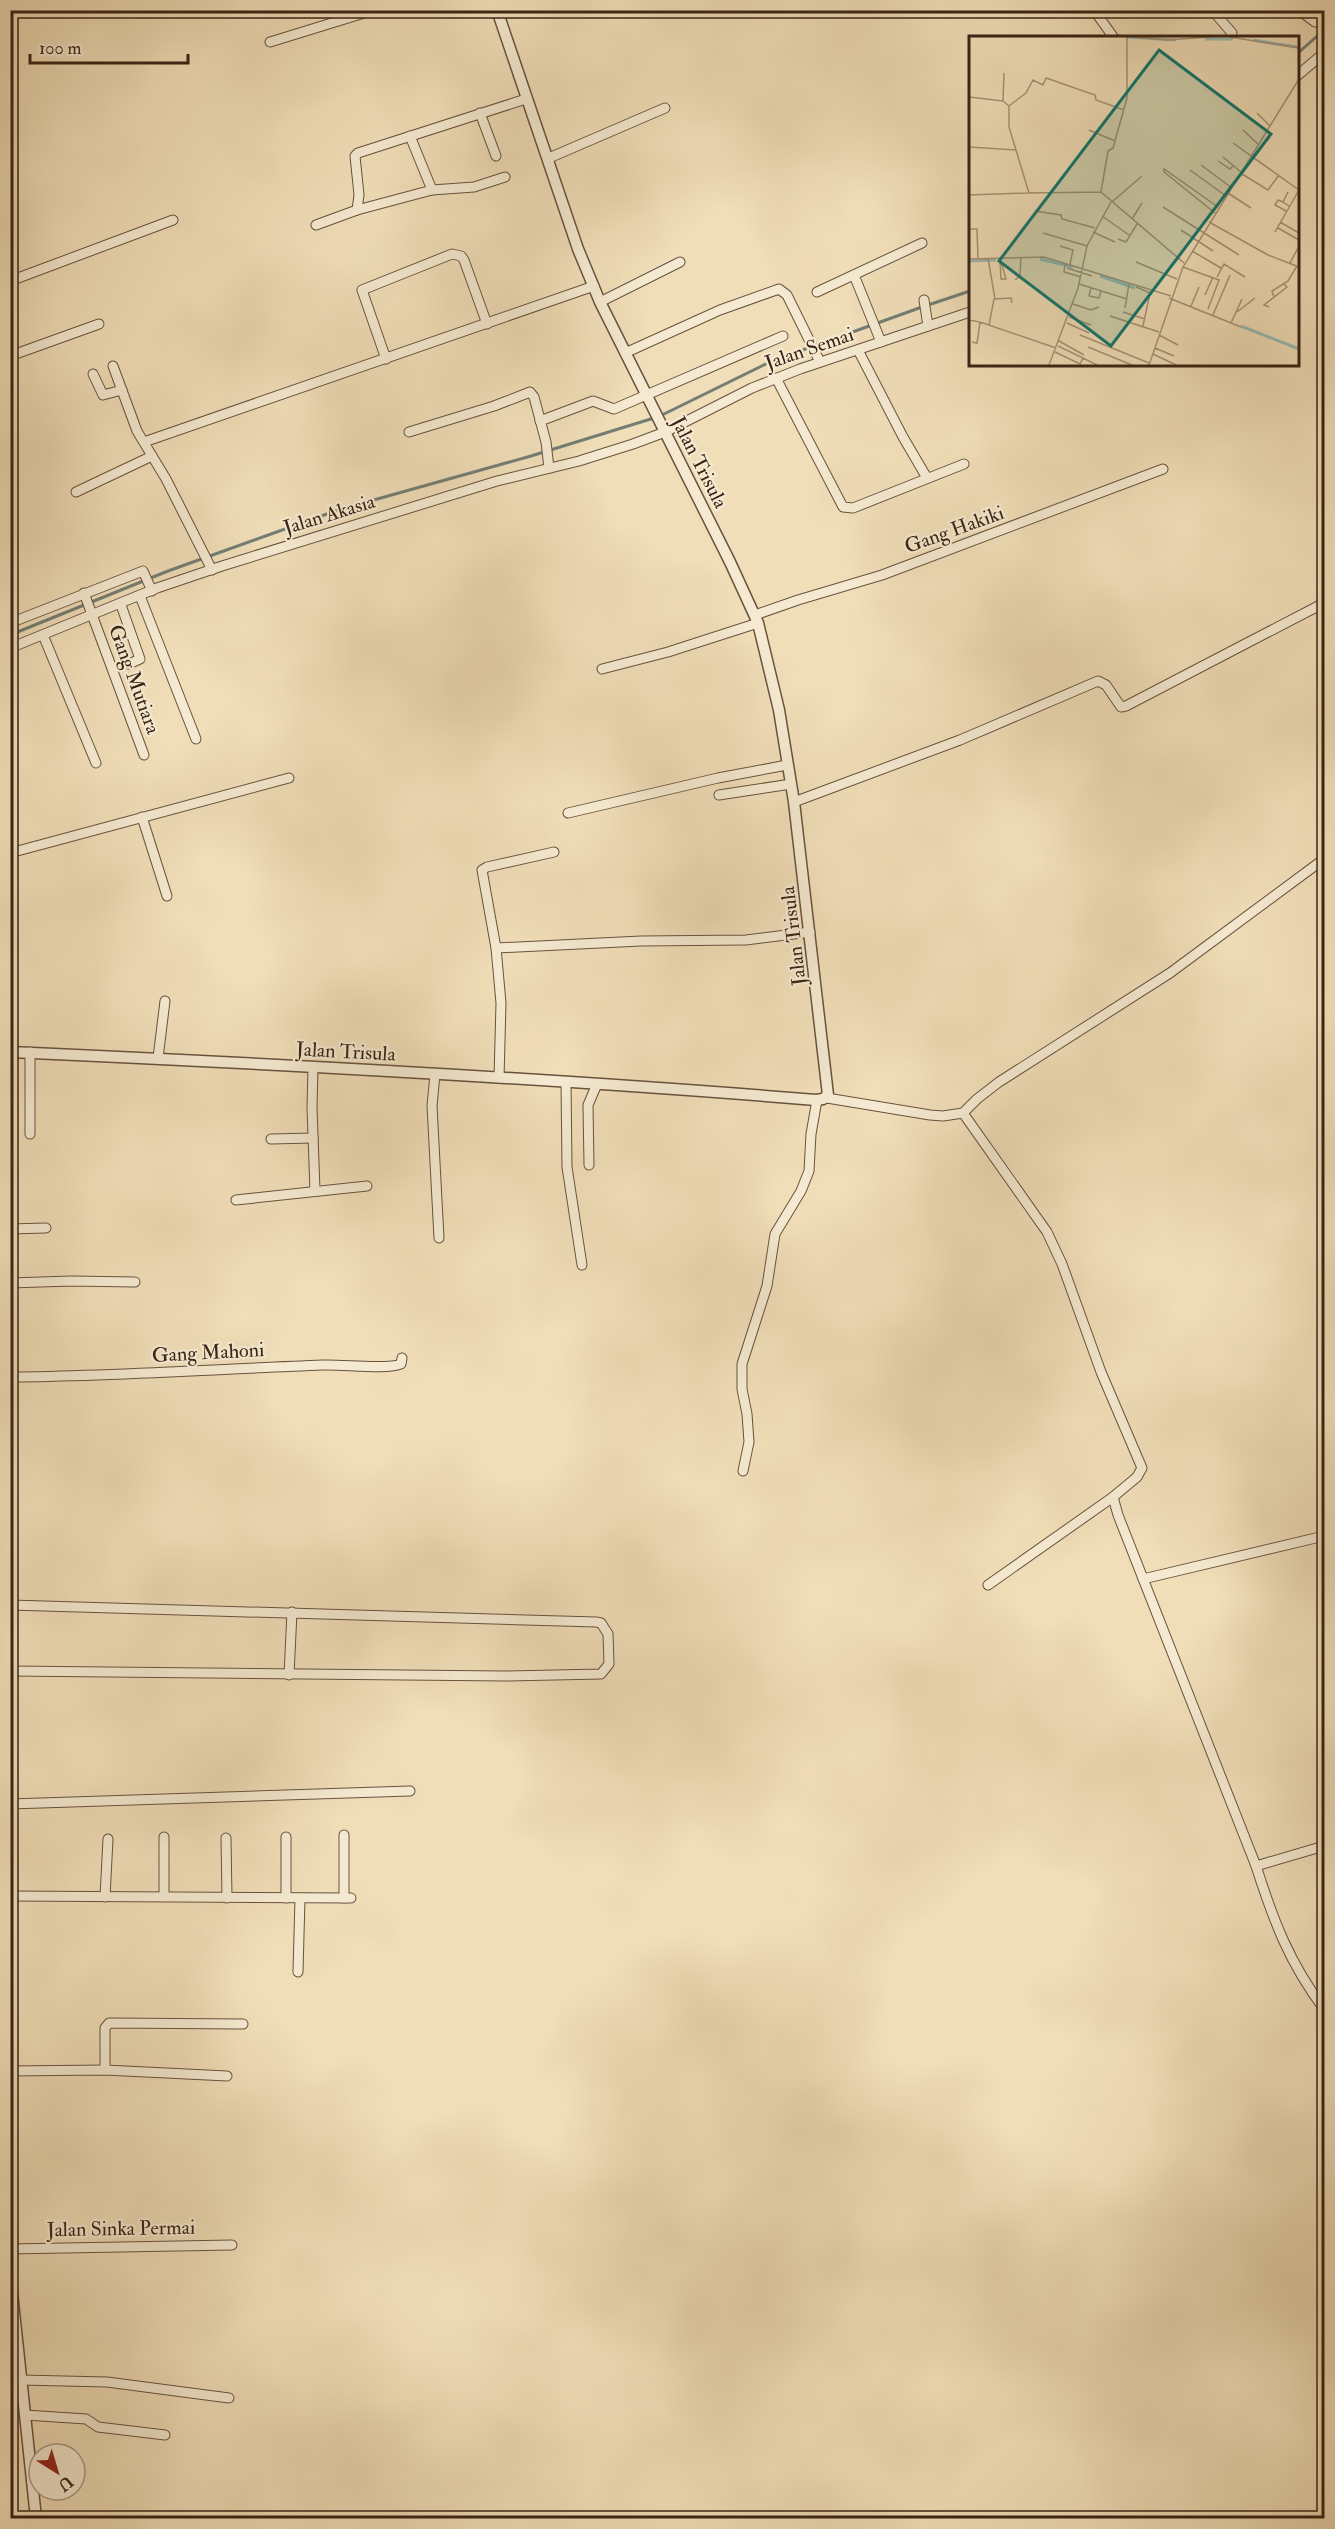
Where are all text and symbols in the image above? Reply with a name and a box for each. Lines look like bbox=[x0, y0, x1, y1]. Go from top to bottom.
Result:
scale bar bbox=[30, 27, 188, 65]
inset map bbox=[969, 36, 1299, 366]
text: 100 m bbox=[39, 37, 82, 60]
street label: Jalan Semai bbox=[761, 322, 857, 376]
street label: Jalan Trisula bbox=[665, 411, 734, 513]
street label: Jalan Akasia bbox=[279, 488, 379, 541]
street label: Gang Hakiki bbox=[901, 500, 1007, 559]
street label: Gang Mutiara bbox=[103, 621, 166, 738]
street label: Jalan Trisula bbox=[775, 884, 812, 988]
street label: Jalan Trisula bbox=[294, 1036, 397, 1067]
street label: Gang Mahoni bbox=[151, 1337, 265, 1368]
street label: Jalan Sinka Permai bbox=[46, 2215, 195, 2242]
north arrow bbox=[27, 2442, 87, 2502]
text: U bbox=[54, 2471, 77, 2496]

